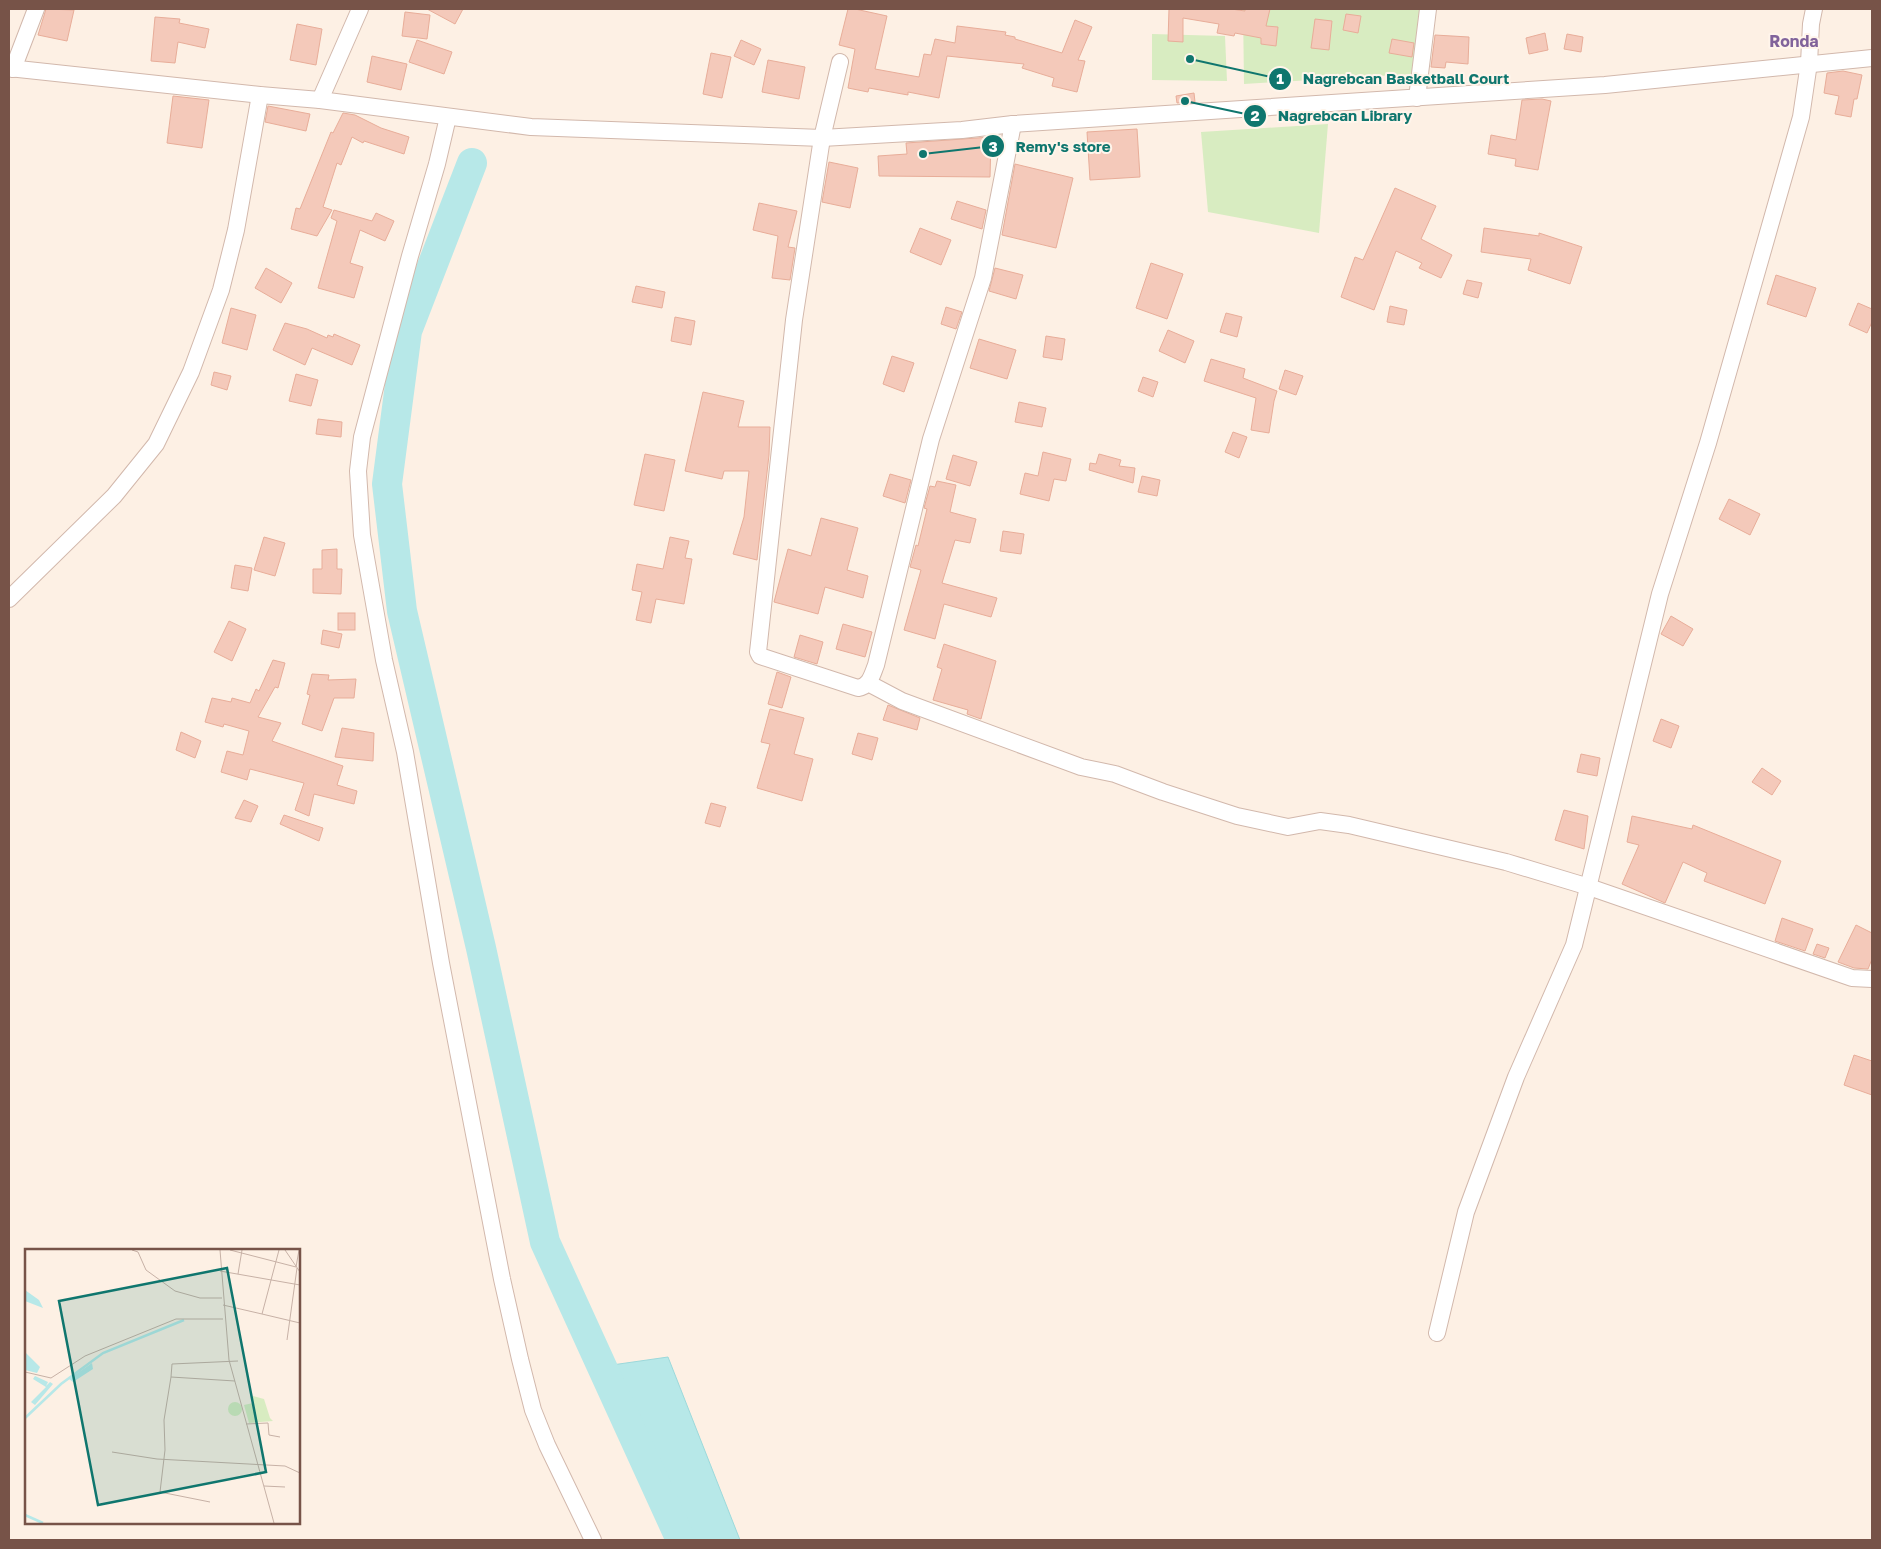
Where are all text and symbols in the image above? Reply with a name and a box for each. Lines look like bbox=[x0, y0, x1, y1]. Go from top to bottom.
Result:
district label: Ronda bbox=[1769, 31, 1819, 51]
callout: Nagrebcan Basketball Court bbox=[1268, 64, 1519, 94]
text: 1 bbox=[1276, 69, 1284, 87]
text: Nagrebcan Basketball Court bbox=[1303, 69, 1509, 87]
callout: Nagrebcan Library bbox=[1242, 101, 1422, 131]
text: 2 bbox=[1250, 106, 1260, 124]
text: Nagrebcan Library bbox=[1278, 106, 1412, 124]
callout: Remy's store bbox=[980, 131, 1120, 161]
text: 3 bbox=[988, 137, 998, 155]
text: Remy's store bbox=[1016, 137, 1111, 155]
inset map bbox=[25, 1249, 300, 1524]

